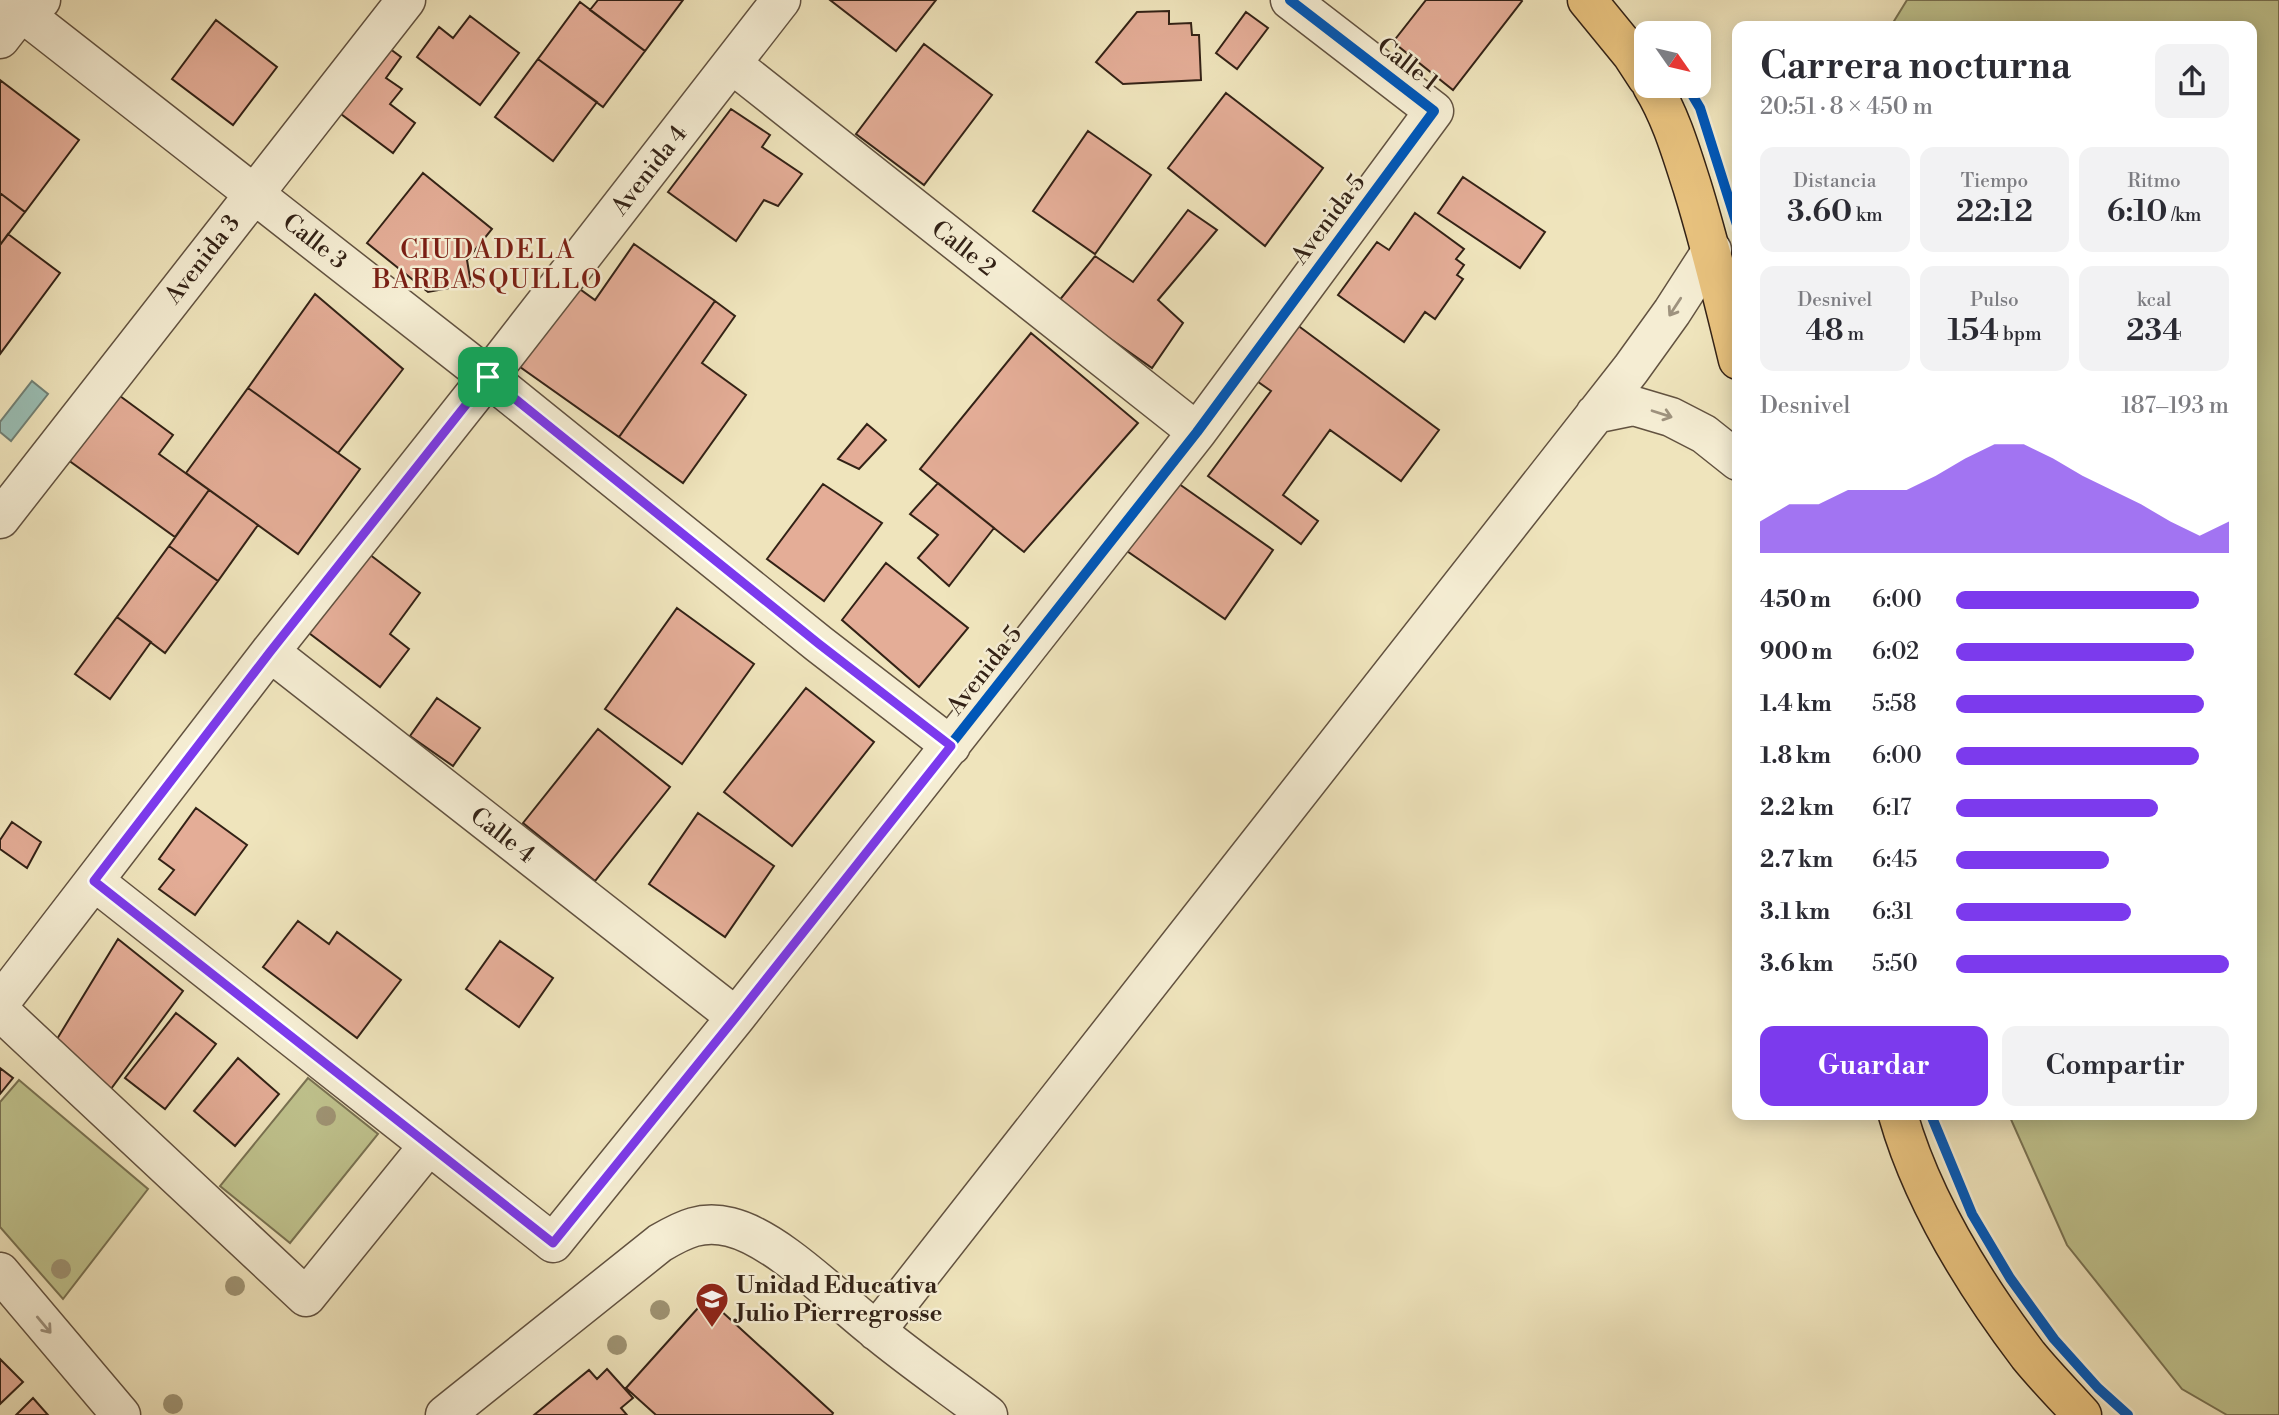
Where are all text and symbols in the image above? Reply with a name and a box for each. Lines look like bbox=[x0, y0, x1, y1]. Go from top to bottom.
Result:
north arrow bbox=[1634, 21, 1712, 98]
map controls bbox=[1634, 21, 1711, 98]
street label: Calle 1 bbox=[1370, 31, 1445, 99]
text: Carrera nocturna bbox=[1760, 43, 2071, 90]
button: share bbox=[2155, 44, 2229, 118]
text: 20:51 · 8 × 450 m bbox=[1760, 93, 1933, 121]
street label: Avenida 4 bbox=[605, 120, 694, 222]
street label: Avenida 5 bbox=[1285, 169, 1372, 271]
text: Distancia bbox=[1793, 169, 1876, 193]
text: Tiempo bbox=[1961, 169, 2028, 193]
text: Ritmo bbox=[2128, 169, 2181, 193]
text: 3.60 bbox=[1787, 193, 1852, 231]
text: 22:12 bbox=[1956, 193, 2033, 231]
text: 6:10 bbox=[2107, 193, 2167, 231]
text: km bbox=[1852, 203, 1883, 227]
text: /km bbox=[2167, 203, 2201, 227]
street label: Calle 3 bbox=[276, 207, 352, 276]
street label: Avenida 3 bbox=[158, 209, 247, 311]
street label: Calle 2 bbox=[925, 214, 1002, 283]
district label: CIUDADELA BARBASQUILLO bbox=[372, 234, 603, 296]
text: Desnivel bbox=[1798, 288, 1872, 312]
text: Pulso bbox=[1970, 288, 2019, 312]
text: kcal bbox=[2137, 288, 2171, 312]
one-way arrow bbox=[1668, 297, 1682, 316]
text: 48 bbox=[1805, 312, 1844, 350]
text: 154 bbox=[1947, 312, 1999, 350]
text: 234 bbox=[2126, 312, 2182, 350]
text: m bbox=[1844, 322, 1864, 346]
text: bpm bbox=[1999, 322, 2042, 346]
pin bbox=[458, 347, 518, 407]
icon: arrive bbox=[469, 358, 507, 396]
text: Desnivel bbox=[1760, 392, 1850, 420]
text: 187–193 m bbox=[2121, 392, 2229, 420]
one-way arrow bbox=[1650, 409, 1672, 421]
text: 450 m bbox=[1760, 586, 1831, 614]
text: 6:00 bbox=[1872, 586, 1922, 614]
street label: Avenida 5 bbox=[940, 620, 1029, 722]
text: 900 m bbox=[1760, 638, 1833, 666]
text: 6:02 bbox=[1872, 638, 1919, 666]
text: 1.4 km bbox=[1760, 690, 1832, 718]
text: 5:58 bbox=[1872, 690, 1917, 718]
text: 1.8 km bbox=[1760, 742, 1831, 770]
text: 6:00 bbox=[1872, 742, 1922, 770]
text: 2.2 km bbox=[1760, 794, 1834, 822]
text: 6:17 bbox=[1872, 794, 1911, 822]
street label: Calle 4 bbox=[464, 801, 541, 870]
text: 2.7 km bbox=[1760, 846, 1833, 874]
text: 6:45 bbox=[1872, 846, 1918, 874]
text: 3.1 km bbox=[1760, 898, 1830, 926]
text: 6:31 bbox=[1872, 898, 1913, 926]
text: 3.6 km bbox=[1760, 950, 1833, 978]
text: 5:50 bbox=[1872, 950, 1918, 978]
button: Guardar bbox=[1760, 1026, 1988, 1106]
button: Compartir bbox=[2002, 1026, 2229, 1106]
place label: Unidad Educativa Julio Pierregrosse bbox=[733, 1271, 943, 1329]
school or university icon: Unidad Educativa Julio Pierregrosse bbox=[693, 1280, 731, 1329]
one-way arrow bbox=[36, 1315, 52, 1333]

